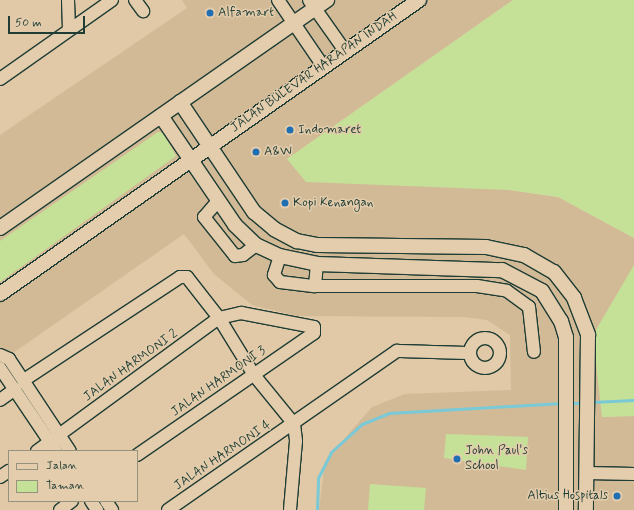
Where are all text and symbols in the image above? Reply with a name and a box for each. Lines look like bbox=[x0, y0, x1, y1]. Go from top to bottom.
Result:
place label: Alfamart bbox=[218, 5, 274, 21]
scale bar bbox=[10, 8, 87, 34]
marker: Alfamart bbox=[205, 8, 215, 18]
street label: JALAN BULEVAR HARAPAN INDAH bbox=[225, 8, 403, 138]
text: 50 m bbox=[15, 15, 42, 31]
place label: Indomaret bbox=[298, 122, 361, 138]
marker: Indomaret bbox=[285, 125, 295, 135]
place label: A&W bbox=[264, 144, 292, 160]
marker: A&W bbox=[251, 147, 261, 157]
place label: Kopi Kenangan bbox=[293, 195, 380, 211]
marker: Kopi Kenangan bbox=[280, 198, 290, 208]
street label: JALAN HARMONI 2 bbox=[82, 328, 180, 404]
street label: JALAN HARMONI 3 bbox=[170, 345, 268, 419]
street label: JALAN HARMONI 4 bbox=[173, 419, 273, 493]
place label: John Paul's School bbox=[465, 444, 528, 475]
legend bbox=[8, 450, 138, 502]
marker: John Paul's School bbox=[452, 454, 462, 464]
text: Jalan bbox=[46, 458, 77, 474]
text: Taman bbox=[46, 478, 84, 494]
place label: Altius Hospitals bbox=[521, 488, 608, 504]
marker: Altius Hospitals bbox=[611, 490, 623, 502]

